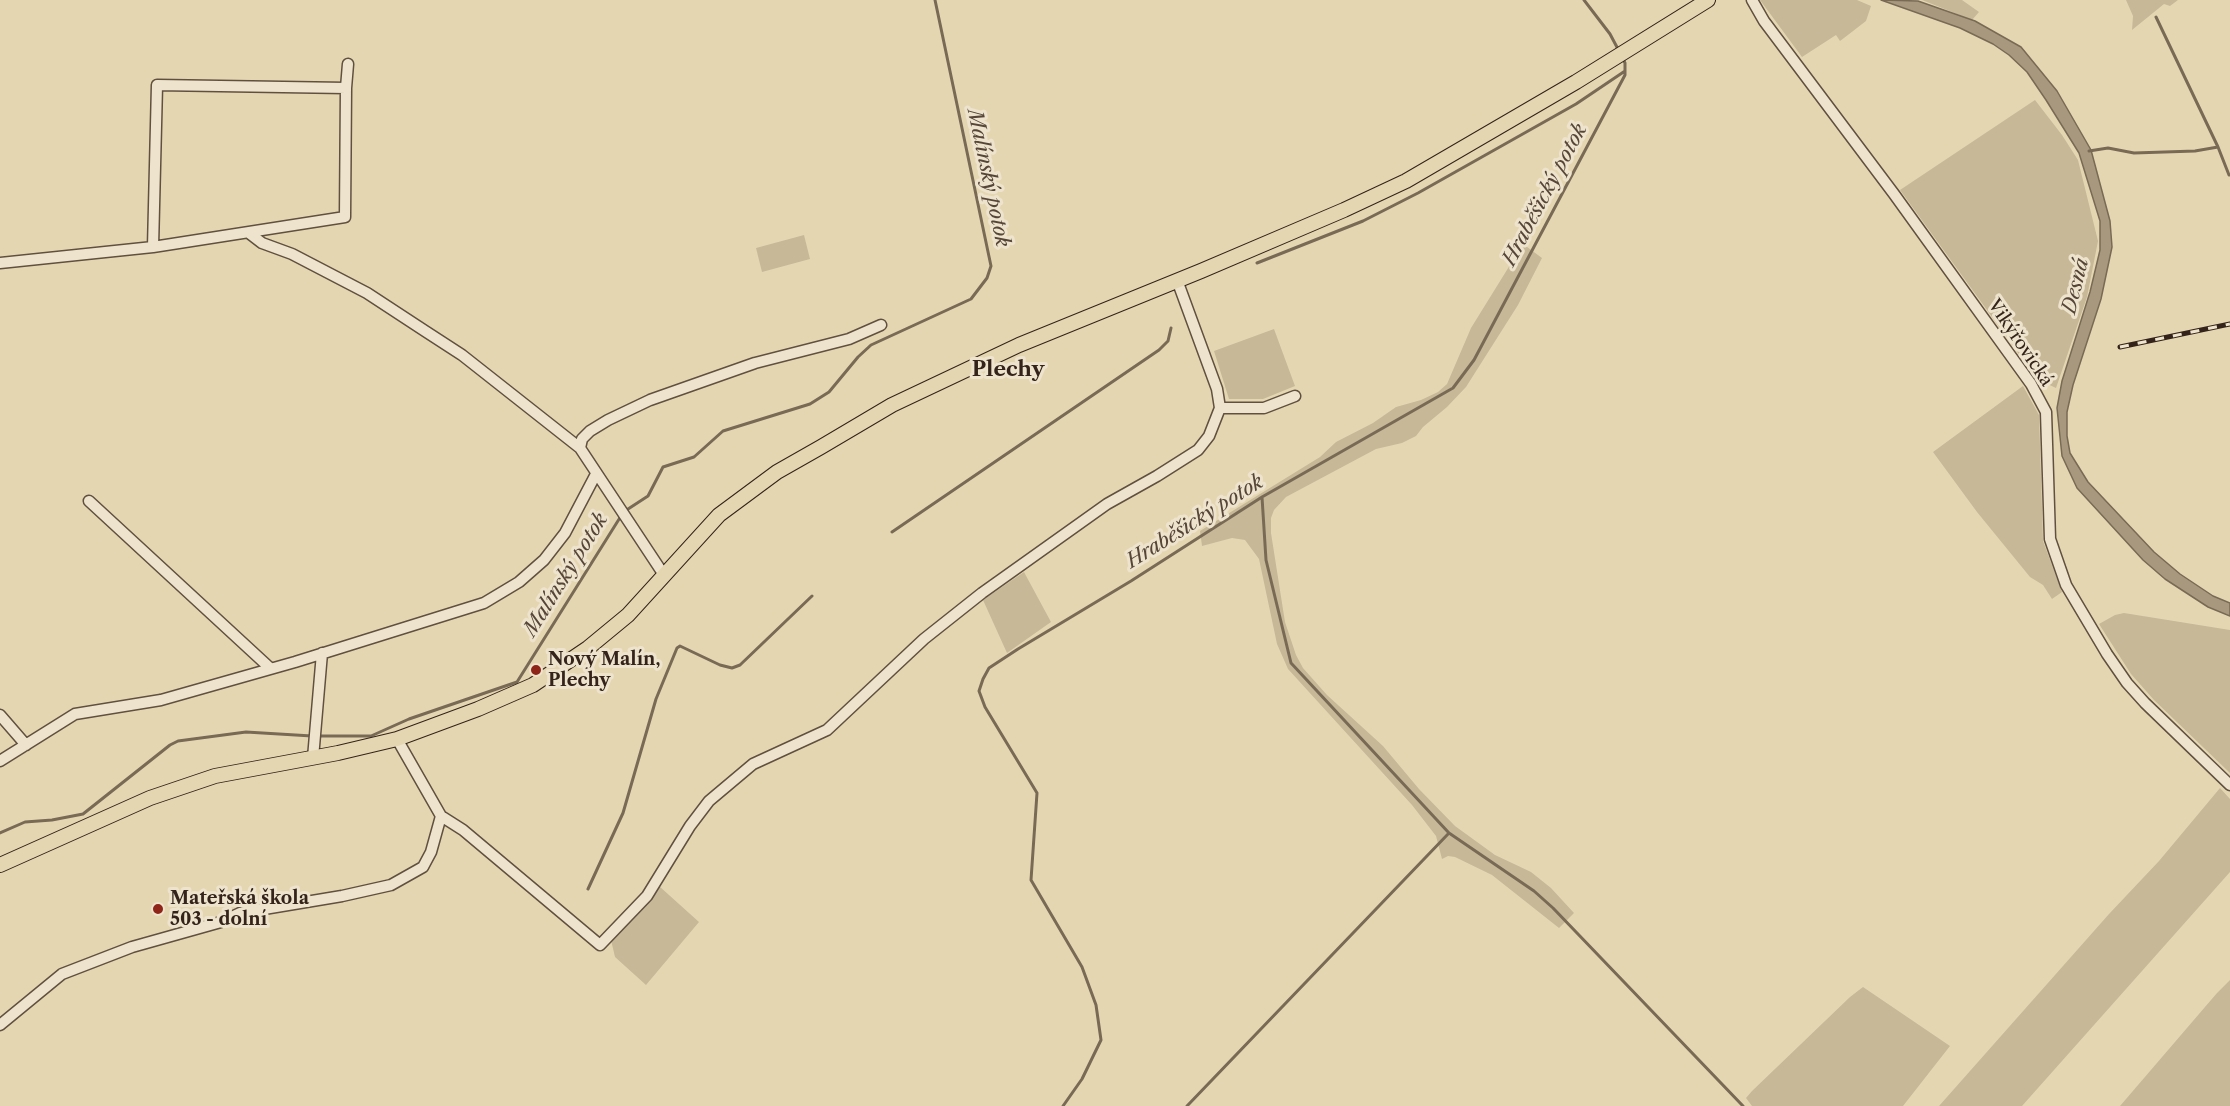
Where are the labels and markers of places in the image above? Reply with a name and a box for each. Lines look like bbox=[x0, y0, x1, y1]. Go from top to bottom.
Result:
place label: Nový Malín, Plechy bbox=[548, 649, 660, 692]
marker: Nový Malín, Plechy bbox=[529, 663, 543, 677]
place label: Mateřská škola 503 - dolní bbox=[170, 888, 309, 930]
marker: Mateřská škola 503 - dolní bbox=[151, 902, 165, 916]

